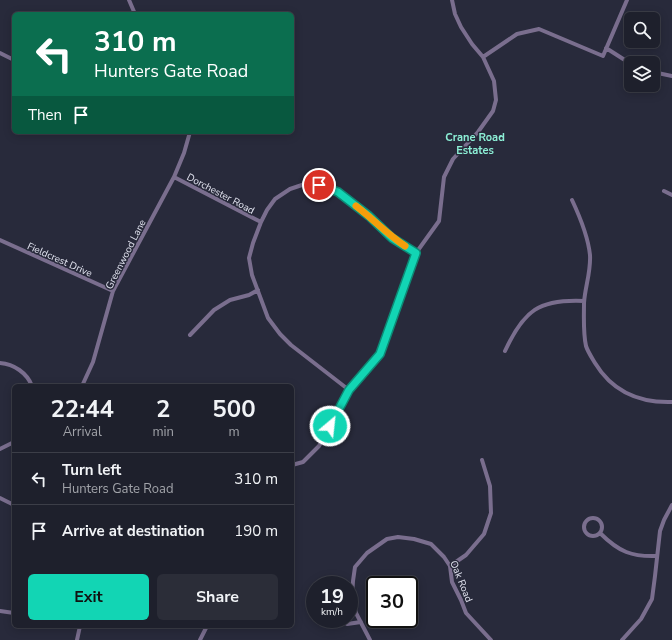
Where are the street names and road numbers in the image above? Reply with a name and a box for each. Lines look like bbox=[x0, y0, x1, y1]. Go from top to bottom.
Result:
street label: Dorchester Road bbox=[184, 170, 257, 218]
street label: Greenwood Lane bbox=[102, 217, 150, 292]
street label: Fieldcrest Drive bbox=[25, 239, 94, 281]
street label: Oak Road bbox=[446, 558, 476, 604]

